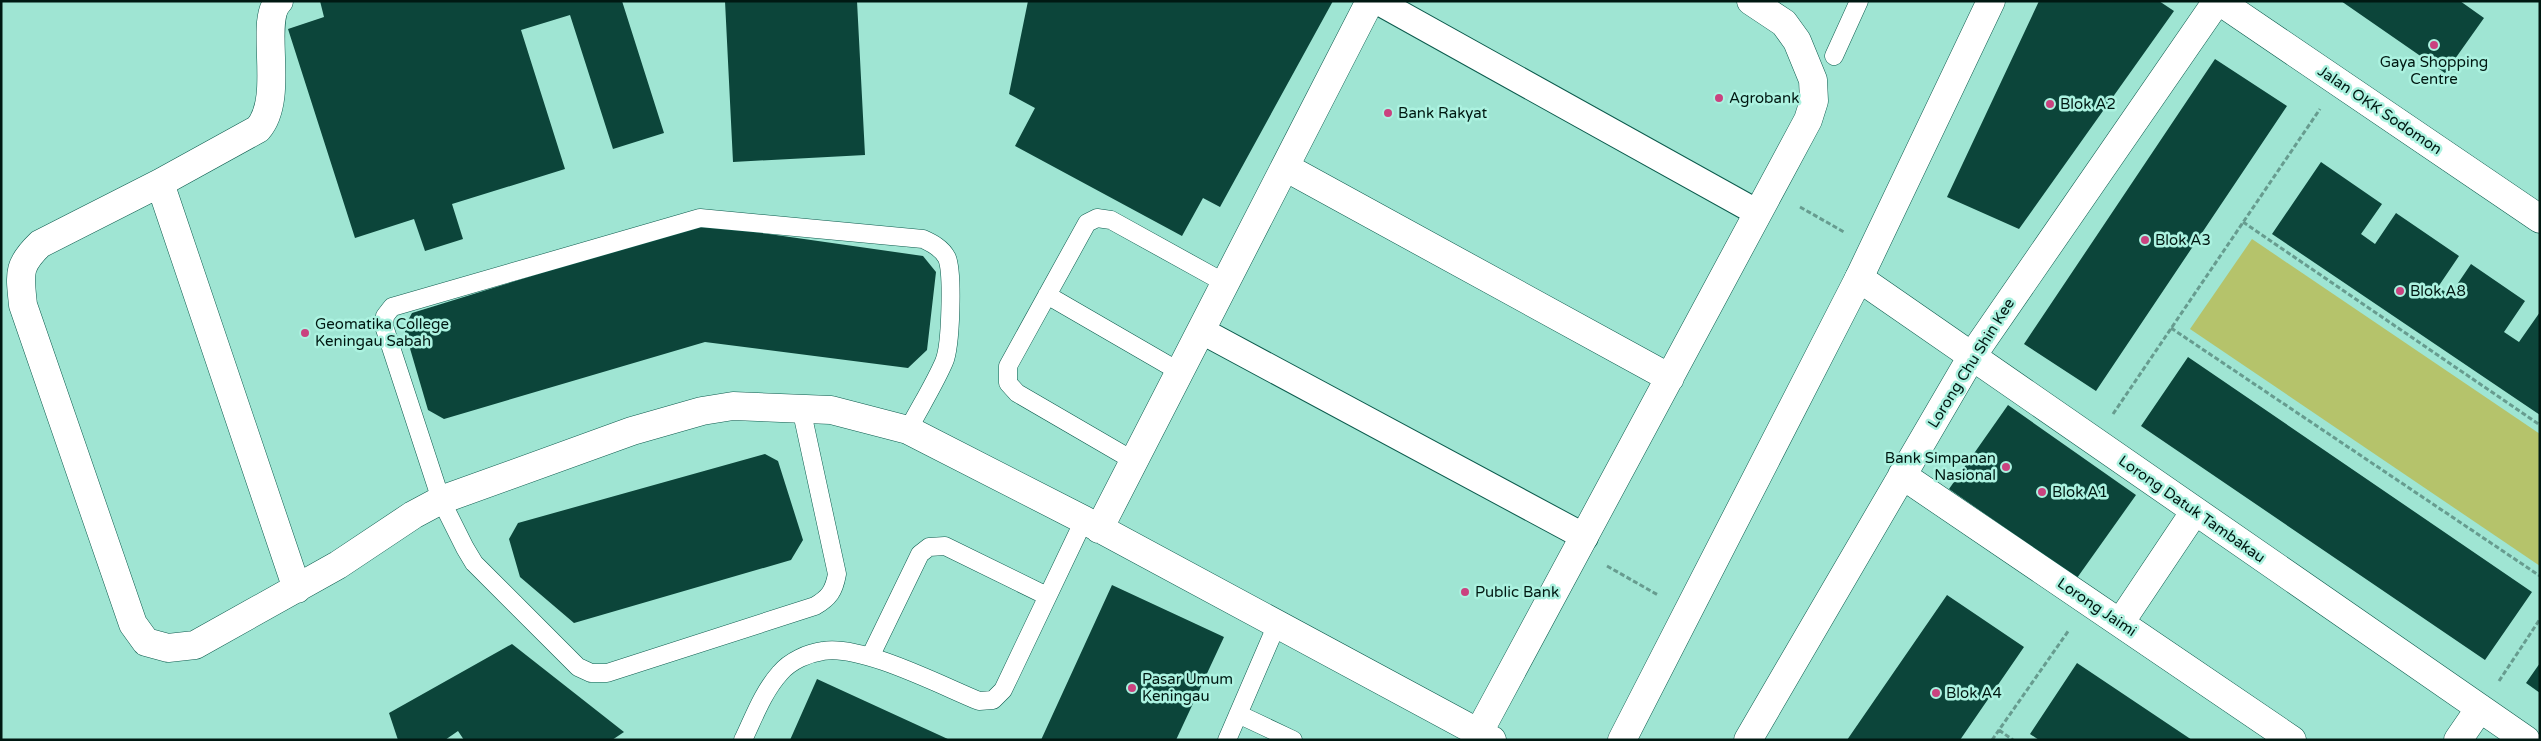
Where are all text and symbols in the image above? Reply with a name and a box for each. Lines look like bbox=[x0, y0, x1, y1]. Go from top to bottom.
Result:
marker: Gaya Shopping Centre bbox=[2428, 39, 2440, 51]
place label: Gaya Shopping Centre bbox=[2380, 53, 2488, 88]
street label: Jalan OKK Sodomon bbox=[2315, 62, 2445, 158]
place label: Agrobank bbox=[1729, 89, 1799, 107]
marker: Agrobank bbox=[1713, 92, 1725, 104]
place label: Blok A2 bbox=[2060, 95, 2116, 113]
marker: Blok A2 bbox=[2044, 98, 2056, 110]
place label: Bank Rakyat bbox=[1398, 104, 1488, 122]
marker: Bank Rakyat bbox=[1382, 107, 1394, 119]
place label: Blok A3 bbox=[2155, 231, 2211, 249]
marker: Blok A3 bbox=[2139, 234, 2151, 246]
place label: Blok A8 bbox=[2410, 282, 2466, 300]
marker: Blok A8 bbox=[2394, 285, 2406, 297]
street label: Lorong Chu Shin Kee bbox=[1924, 295, 2018, 431]
place label: Geomatika College Keningau Sabah bbox=[315, 315, 449, 350]
marker: Geomatika College Keningau Sabah bbox=[299, 327, 311, 339]
place label: Bank Simpanan Nasional bbox=[1885, 449, 1996, 484]
street label: Lorong Datuk Tambakau bbox=[2115, 452, 2269, 566]
marker: Bank Simpanan Nasional bbox=[2000, 461, 2012, 473]
place label: Blok A1 bbox=[2052, 483, 2108, 501]
marker: Blok A1 bbox=[2036, 486, 2048, 498]
street label: Lorong Jaimi bbox=[2054, 574, 2140, 640]
place label: Public Bank bbox=[1475, 583, 1559, 601]
marker: Public Bank bbox=[1459, 586, 1471, 598]
place label: Pasar Umum Keningau bbox=[1142, 670, 1233, 705]
marker: Pasar Umum Keningau bbox=[1126, 682, 1138, 694]
place label: Blok A4 bbox=[1946, 684, 2002, 702]
marker: Blok A4 bbox=[1930, 687, 1942, 699]

